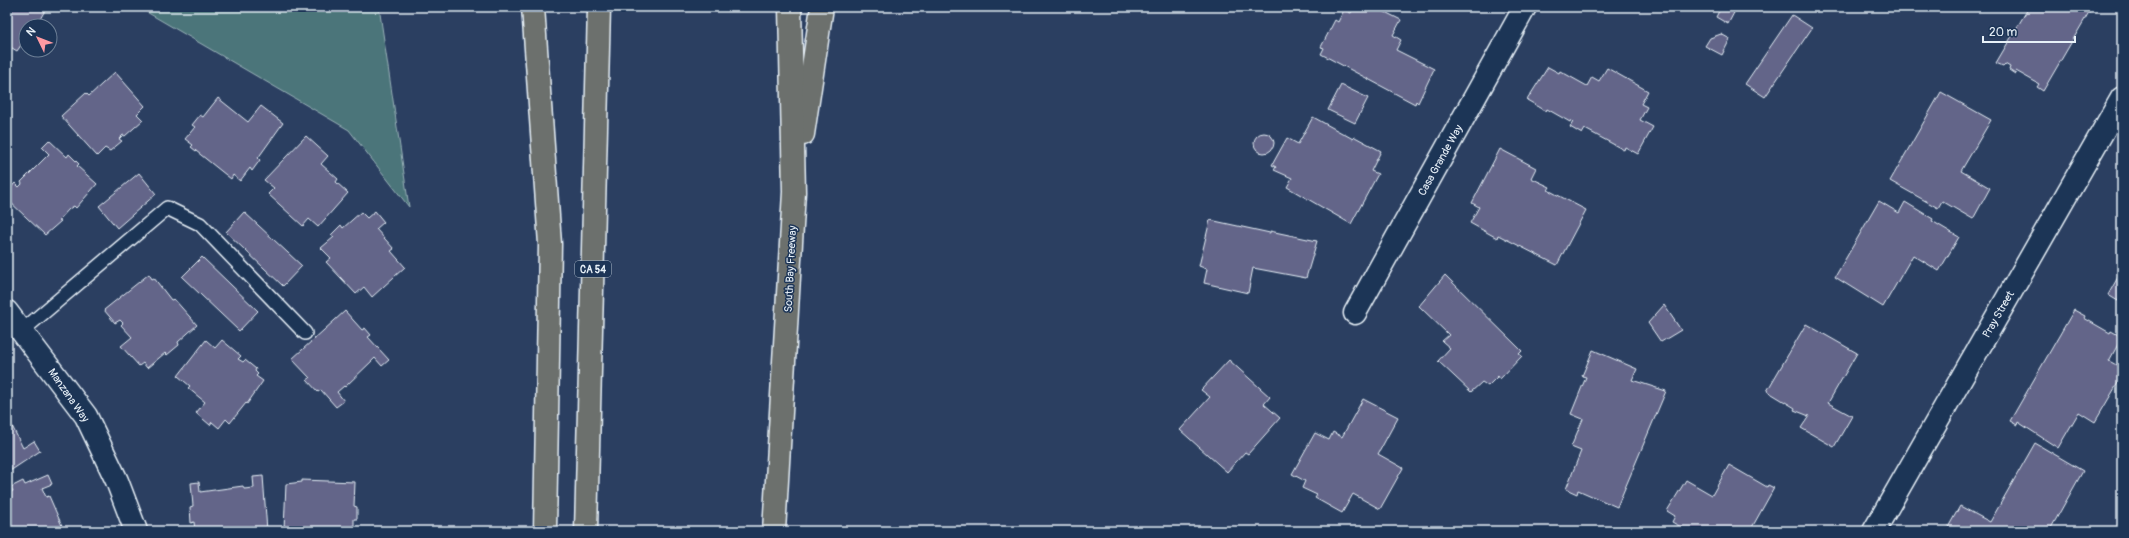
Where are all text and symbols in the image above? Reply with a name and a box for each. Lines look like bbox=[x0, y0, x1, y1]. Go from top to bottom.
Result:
north arrow bbox=[18, 18, 58, 58]
scale bar bbox=[1983, 18, 2075, 44]
text: N bbox=[24, 24, 39, 39]
text: 20 m bbox=[1989, 25, 2018, 40]
street label: Casa Grande Way bbox=[1416, 122, 1465, 198]
street label: South Bay Freeway bbox=[782, 225, 799, 313]
road number: CA 54 bbox=[575, 261, 611, 277]
street label: Pray Street bbox=[1980, 288, 2017, 340]
street label: Manzana Way bbox=[45, 366, 92, 425]

